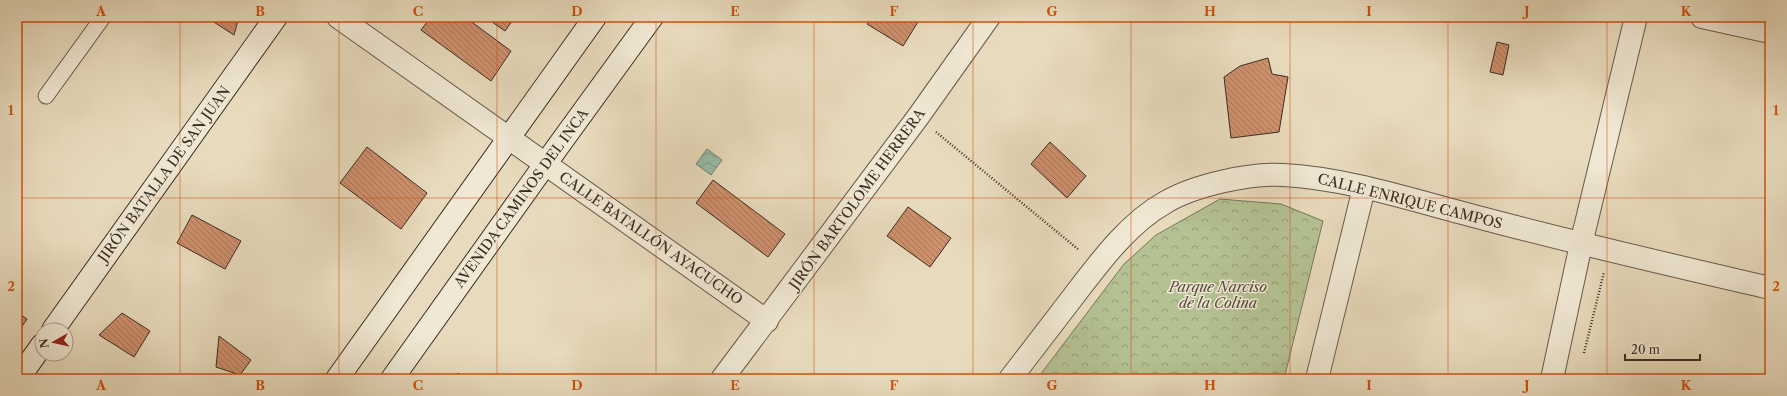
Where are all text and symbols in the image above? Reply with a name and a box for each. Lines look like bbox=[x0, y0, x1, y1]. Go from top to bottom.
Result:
text: A bbox=[95, 3, 107, 19]
text: B bbox=[255, 3, 265, 19]
text: C bbox=[413, 3, 423, 19]
text: D bbox=[571, 3, 583, 19]
text: E bbox=[730, 3, 740, 19]
text: F bbox=[890, 3, 899, 19]
text: G bbox=[1046, 3, 1058, 19]
text: H bbox=[1204, 3, 1216, 19]
text: I bbox=[1366, 3, 1372, 19]
text: J bbox=[1522, 3, 1530, 19]
text: K bbox=[1681, 3, 1692, 19]
street label: JIRÓN BATALLA DE SAN JUAN bbox=[92, 81, 234, 267]
text: 1 bbox=[8, 102, 14, 118]
text: 1 bbox=[1773, 102, 1779, 118]
street label: AVENIDA CAMINOS DEL INCA bbox=[449, 104, 593, 292]
street label: JIRÓN BARTOLOME HERRERA bbox=[783, 104, 929, 295]
street label: CALLE BATALLÓN AYACUCHO bbox=[556, 167, 747, 308]
street label: CALLE ENRIQUE CAMPOS bbox=[1316, 169, 1504, 233]
text: 2 bbox=[7, 278, 15, 294]
park label: Parque Narciso de la Colina bbox=[1168, 278, 1267, 312]
text: 2 bbox=[1772, 278, 1780, 294]
north arrow bbox=[34, 322, 74, 362]
scale bar bbox=[1625, 336, 1700, 362]
text: N bbox=[36, 337, 52, 349]
text: 20 m bbox=[1631, 342, 1660, 357]
text: A bbox=[95, 377, 107, 393]
text: B bbox=[255, 377, 265, 393]
text: C bbox=[413, 377, 423, 393]
text: D bbox=[571, 377, 583, 393]
text: E bbox=[730, 377, 740, 393]
text: F bbox=[890, 377, 899, 393]
text: G bbox=[1046, 377, 1058, 393]
text: H bbox=[1204, 377, 1216, 393]
text: I bbox=[1366, 377, 1372, 393]
text: J bbox=[1522, 377, 1530, 393]
text: K bbox=[1681, 377, 1692, 393]

